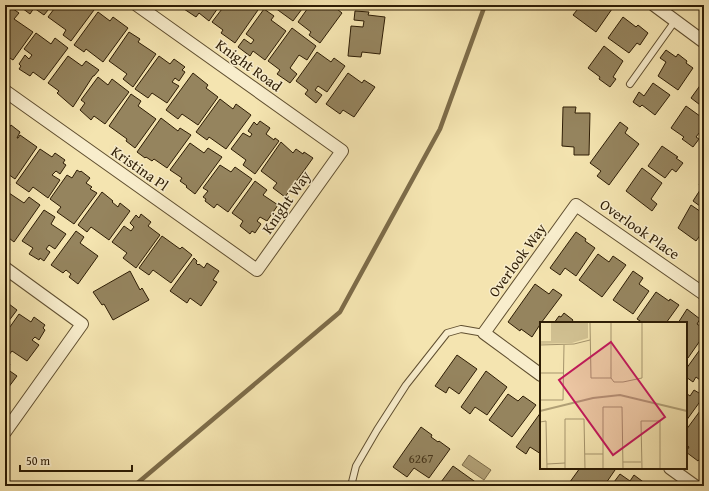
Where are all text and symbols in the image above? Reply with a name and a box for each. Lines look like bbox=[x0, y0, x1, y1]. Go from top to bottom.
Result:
street label: Knight Road bbox=[212, 34, 286, 96]
street label: Kristina Pl bbox=[107, 141, 173, 195]
street label: Knight Way bbox=[257, 166, 316, 238]
street label: Overlook Place bbox=[596, 194, 684, 264]
street label: Overlook Way bbox=[483, 218, 551, 301]
inset map bbox=[540, 322, 687, 469]
scale bar bbox=[20, 447, 132, 473]
house number: 6267 bbox=[408, 449, 434, 468]
text: 50 m bbox=[26, 452, 50, 469]

